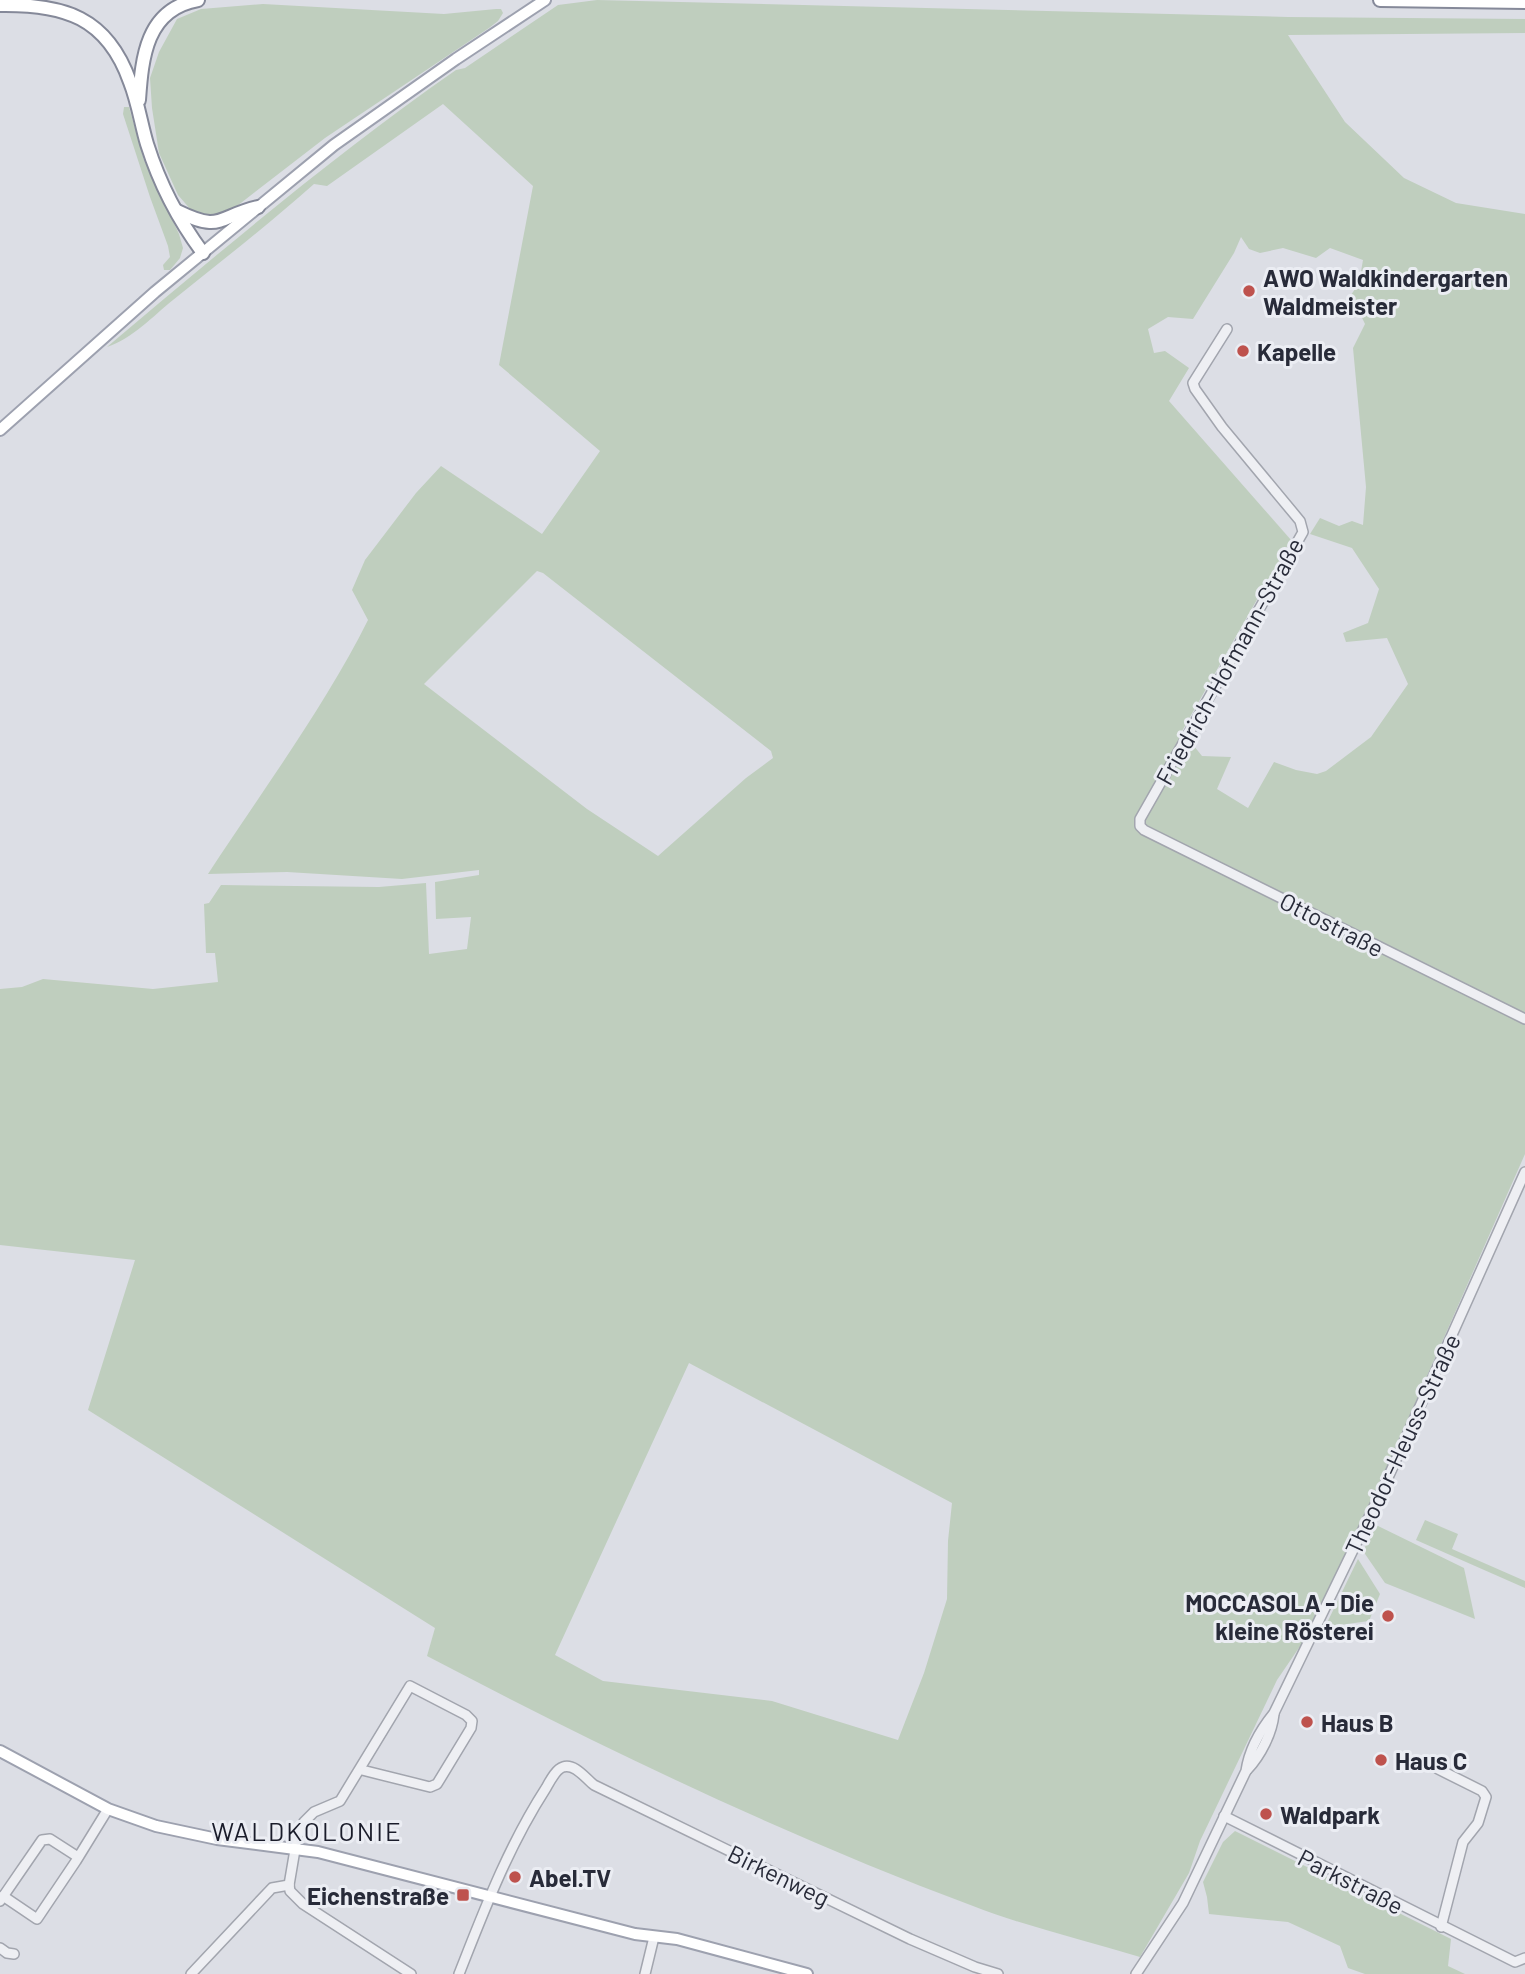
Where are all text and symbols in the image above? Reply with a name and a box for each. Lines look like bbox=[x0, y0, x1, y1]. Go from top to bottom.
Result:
place label: AWO Waldkindergarten Waldmeister bbox=[1263, 263, 1508, 320]
marker: AWO Waldkindergarten Waldmeister bbox=[1241, 283, 1257, 299]
place label: Kapelle bbox=[1257, 337, 1336, 366]
marker: Kapelle bbox=[1235, 343, 1251, 359]
street label: Friedrich-Hofmann-Straße bbox=[1149, 532, 1309, 790]
street label: Ottostraße bbox=[1275, 886, 1389, 962]
street label: Theodor-Heuss-Straße bbox=[1338, 1329, 1466, 1559]
place label: MOCCASOLA - Die kleine Rösterei bbox=[1185, 1588, 1374, 1645]
marker: MOCCASOLA - Die kleine Rösterei bbox=[1380, 1608, 1396, 1624]
place label: Haus B bbox=[1321, 1708, 1394, 1737]
marker: Haus B bbox=[1299, 1714, 1315, 1730]
place label: Haus C bbox=[1395, 1746, 1467, 1775]
marker: Haus C bbox=[1373, 1752, 1389, 1768]
place label: Waldpark bbox=[1280, 1800, 1380, 1829]
marker: Waldpark bbox=[1258, 1806, 1274, 1822]
district label: WALDKOLONIE bbox=[211, 1815, 403, 1846]
street label: Birkenweg bbox=[723, 1838, 835, 1912]
street label: Parkstraße bbox=[1293, 1842, 1409, 1920]
place label: Abel.TV bbox=[529, 1863, 611, 1892]
marker: Abel.TV bbox=[507, 1869, 523, 1885]
place label: Eichenstraße bbox=[307, 1881, 449, 1910]
marker: Eichenstraße bbox=[455, 1887, 471, 1903]

